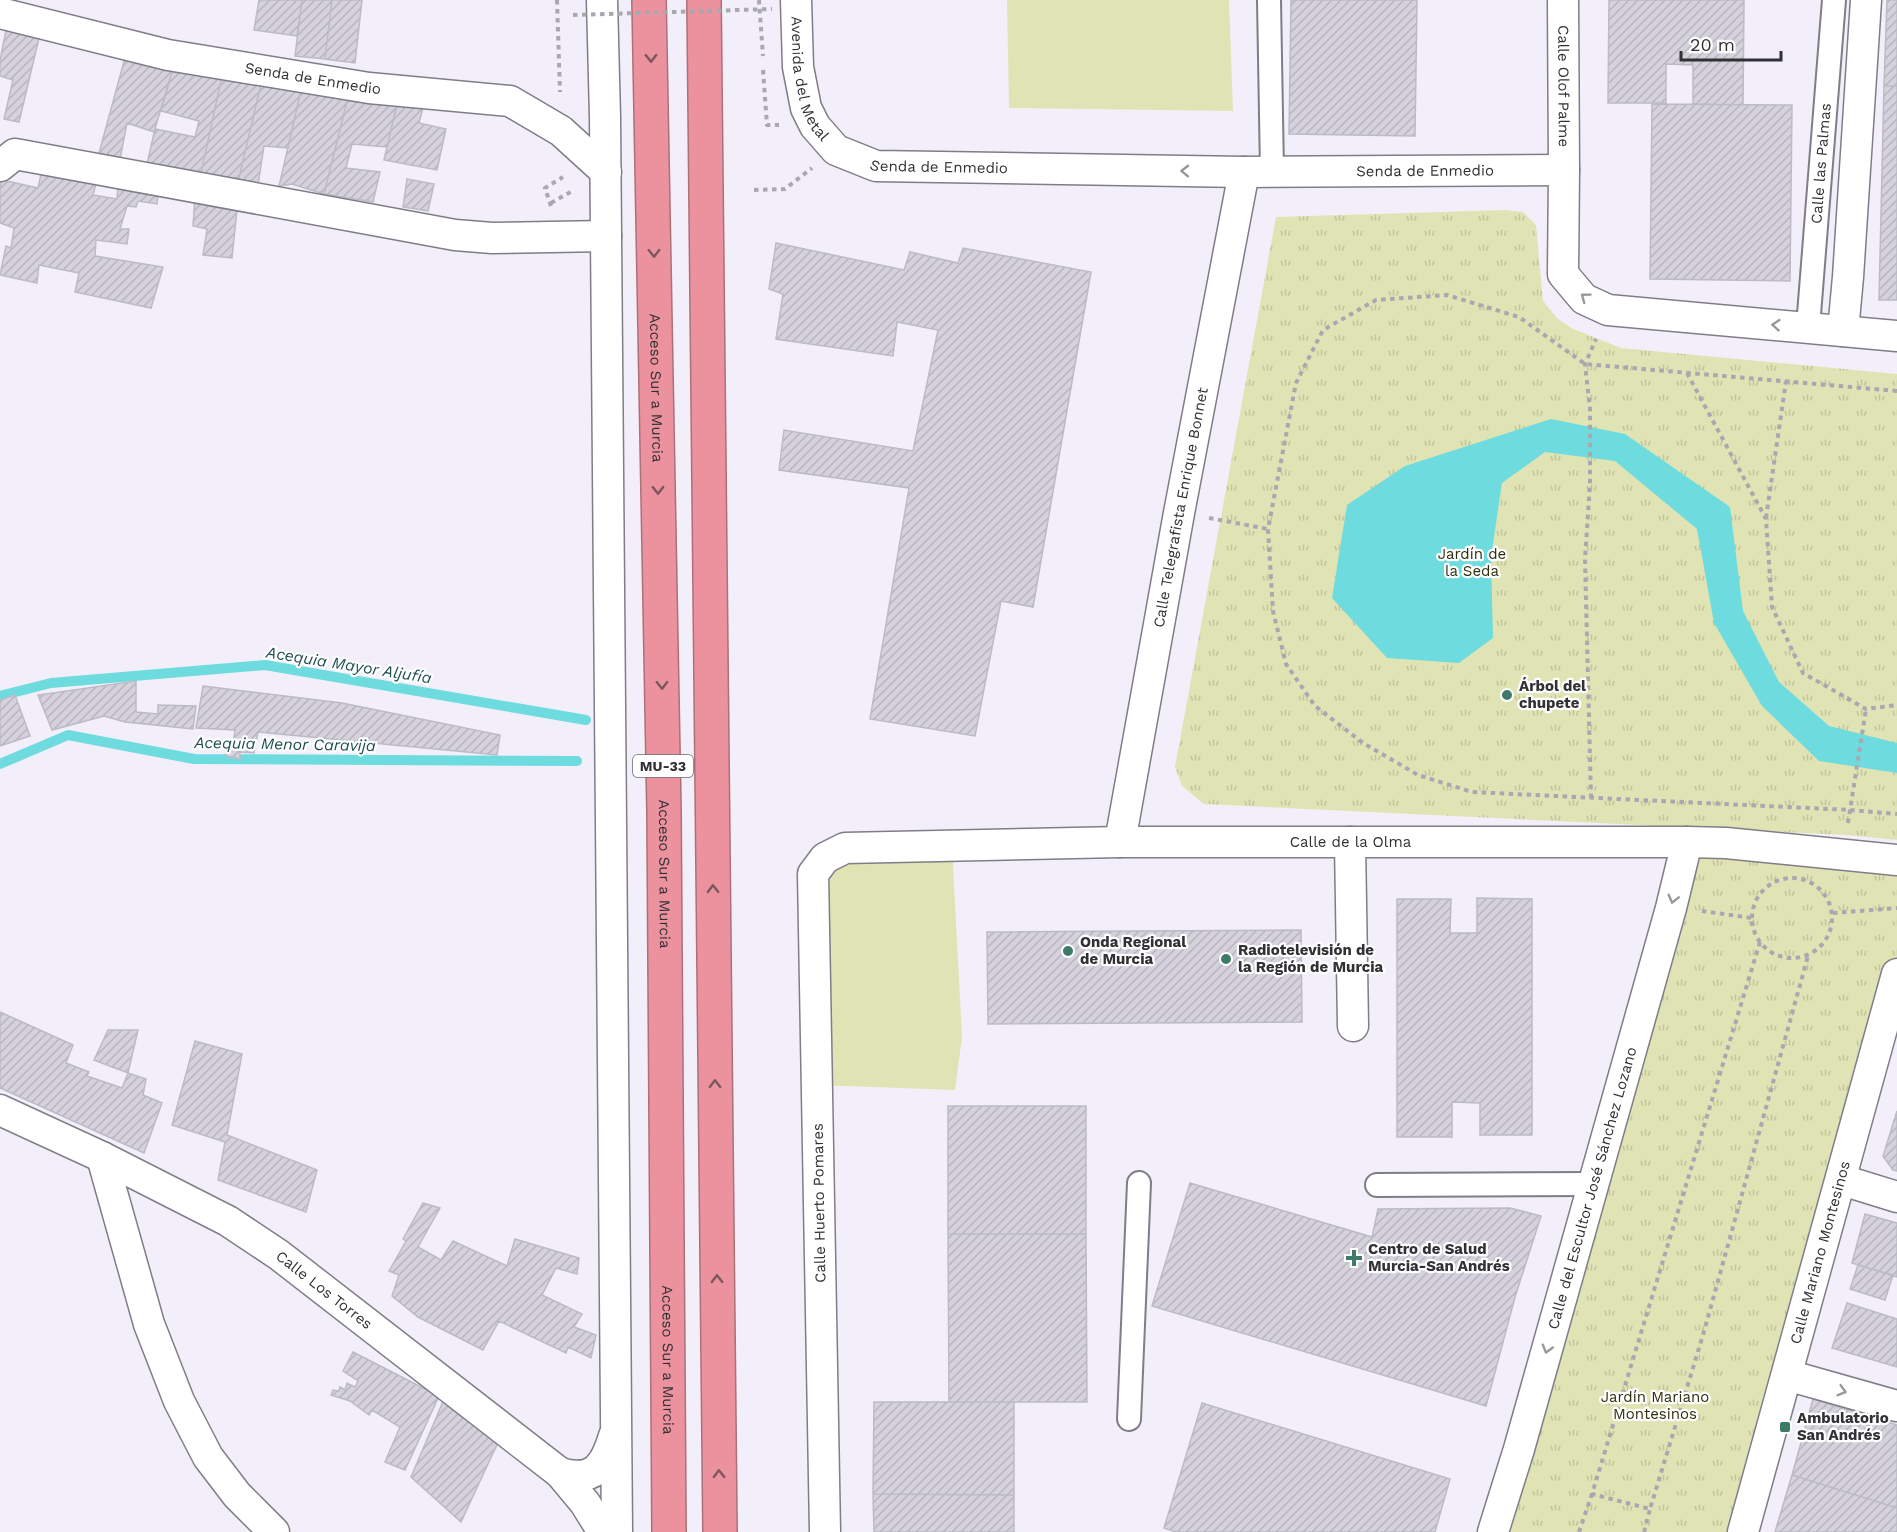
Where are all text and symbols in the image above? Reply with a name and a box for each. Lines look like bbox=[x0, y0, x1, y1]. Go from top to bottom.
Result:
street label: Avenida del Metal bbox=[787, 16, 833, 145]
scale bar bbox=[1681, 24, 1782, 62]
street label: Calle Olof Palme bbox=[1554, 25, 1573, 147]
text: 20 m bbox=[1690, 34, 1735, 55]
one-way arrow bbox=[644, 54, 657, 63]
street label: Senda de Enmedio bbox=[243, 59, 382, 98]
street label: Calle las Palmas bbox=[1807, 102, 1835, 224]
street label: Senda de Enmedio bbox=[867, 156, 1008, 177]
street label: Senda de Enmedio bbox=[1356, 161, 1494, 180]
one-way arrow bbox=[1181, 165, 1190, 177]
one-way arrow bbox=[648, 249, 660, 258]
one-way arrow bbox=[1581, 293, 1592, 304]
street label: Acceso Sur a Murcia bbox=[646, 313, 667, 463]
one-way arrow bbox=[1771, 318, 1780, 331]
street label: Calle Telegrafista Enrique Bonnet bbox=[1150, 385, 1212, 629]
one-way arrow bbox=[652, 486, 665, 495]
park label: Jardín de la Seda bbox=[1438, 545, 1506, 580]
water label: Acequia Mayor Aljufía bbox=[264, 642, 433, 687]
place label: Árbol del chupete bbox=[1519, 677, 1586, 712]
one-way arrow bbox=[655, 681, 668, 690]
marker: Árbol del chupete bbox=[1500, 688, 1514, 702]
water label: Acequia Menor Caravija bbox=[193, 733, 376, 755]
road number: MU-33 bbox=[633, 755, 693, 777]
street label: Acceso Sur a Murcia bbox=[655, 799, 674, 949]
street label: Calle de la Olma bbox=[1290, 833, 1412, 851]
one-way arrow bbox=[707, 884, 719, 893]
one-way arrow bbox=[1667, 894, 1680, 904]
place label: Onda Regional de Murcia bbox=[1080, 933, 1186, 968]
place label: Radiotelevisión de la Región de Murcia bbox=[1238, 941, 1384, 976]
marker: Onda Regional de Murcia bbox=[1061, 944, 1075, 958]
marker: Radiotelevisión de la Región de Murcia bbox=[1219, 952, 1233, 966]
street label: Calle del Escultor José Sánchez Lozano bbox=[1544, 1045, 1641, 1331]
one-way arrow bbox=[709, 1079, 721, 1088]
street label: Calle Huerto Pomares bbox=[809, 1123, 829, 1283]
street label: Calle Mariano Montesinos bbox=[1786, 1159, 1854, 1346]
place label: Centro de Salud Murcia-San Andrés bbox=[1368, 1240, 1510, 1275]
street label: Calle Los Torres bbox=[272, 1247, 376, 1333]
marker: Centro de Salud Murcia-San Andrés bbox=[1345, 1249, 1363, 1267]
one-way arrow bbox=[711, 1274, 723, 1283]
street label: Acceso Sur a Murcia bbox=[658, 1285, 677, 1435]
one-way arrow bbox=[1542, 1344, 1554, 1354]
one-way arrow bbox=[1836, 1384, 1847, 1396]
park label: Jardín Mariano Montesinos bbox=[1601, 1388, 1709, 1423]
place label: Ambulatorio San Andrés bbox=[1797, 1409, 1889, 1444]
marker: Ambulatorio San Andrés bbox=[1778, 1420, 1792, 1434]
one-way arrow bbox=[713, 1469, 725, 1478]

